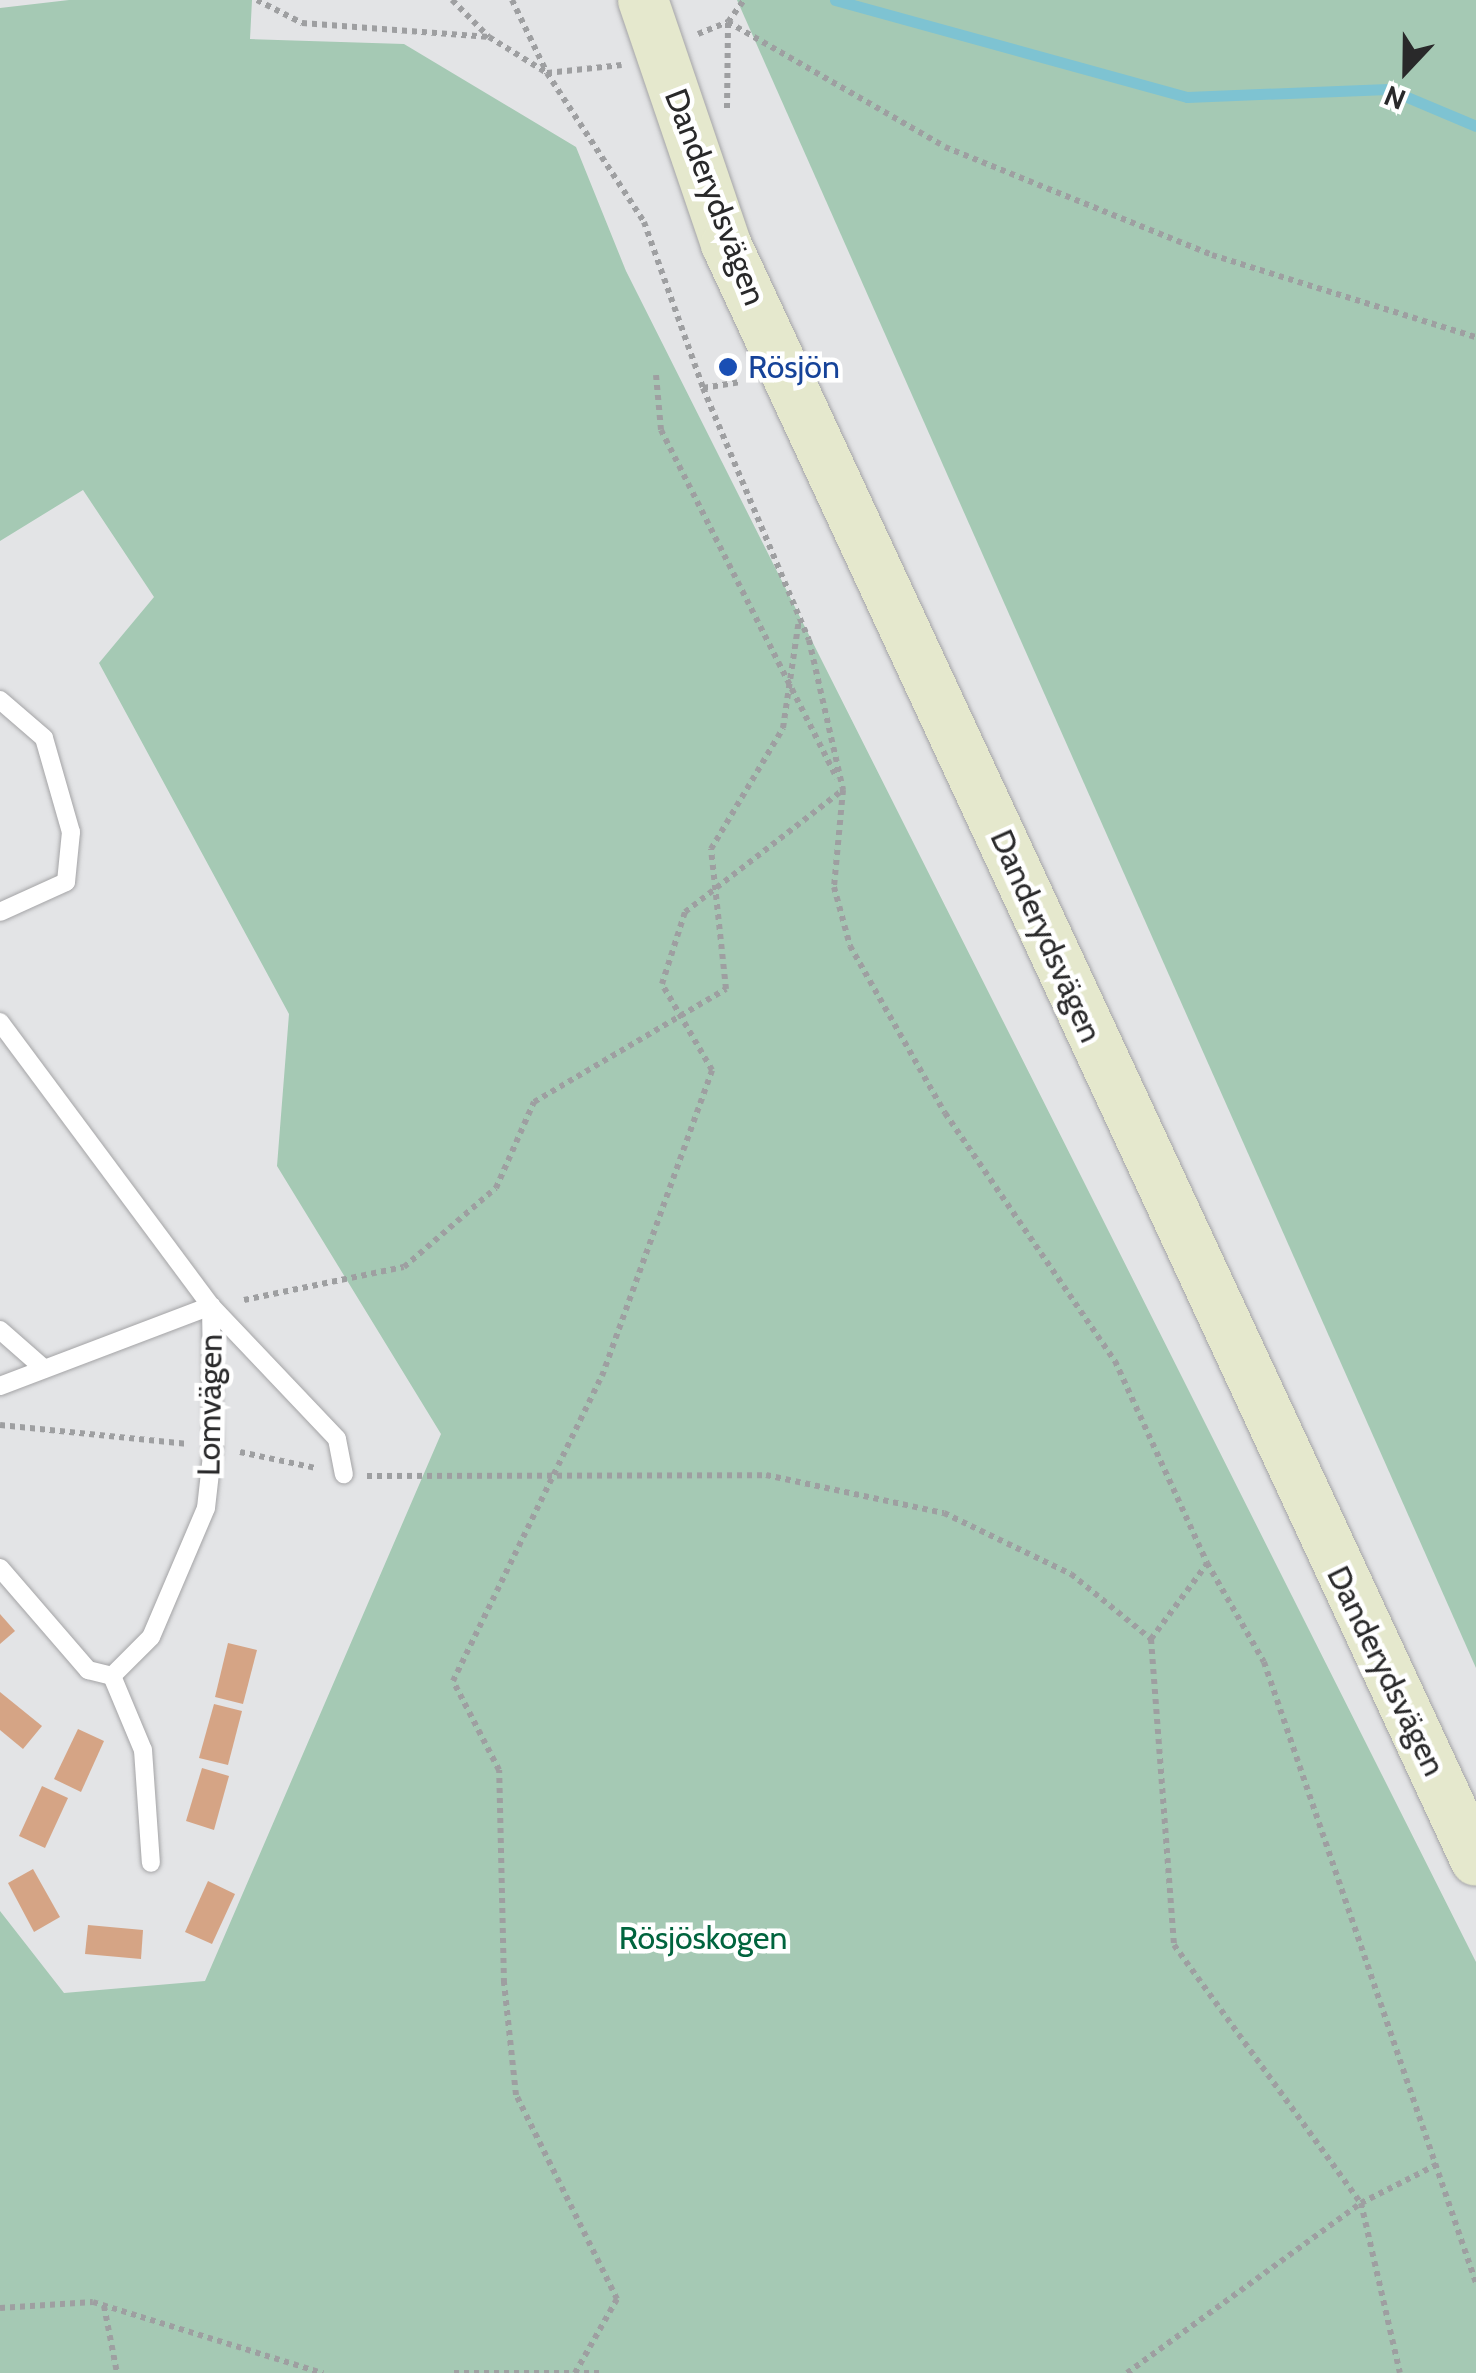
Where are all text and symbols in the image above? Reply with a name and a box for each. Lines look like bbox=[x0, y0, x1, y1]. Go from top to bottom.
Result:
north arrow bbox=[1356, 20, 1456, 120]
text: N bbox=[1379, 78, 1410, 117]
street label: Danderydsvägen bbox=[656, 83, 774, 311]
place label: Rösjön bbox=[748, 348, 840, 386]
marker: Rösjön bbox=[717, 356, 739, 378]
street label: Danderydsvägen bbox=[982, 824, 1110, 1048]
street label: Lomvägen bbox=[190, 1334, 230, 1476]
street label: Danderydsvägen bbox=[1319, 1560, 1453, 1782]
park label: Rösjöskogen bbox=[619, 1919, 787, 1957]

